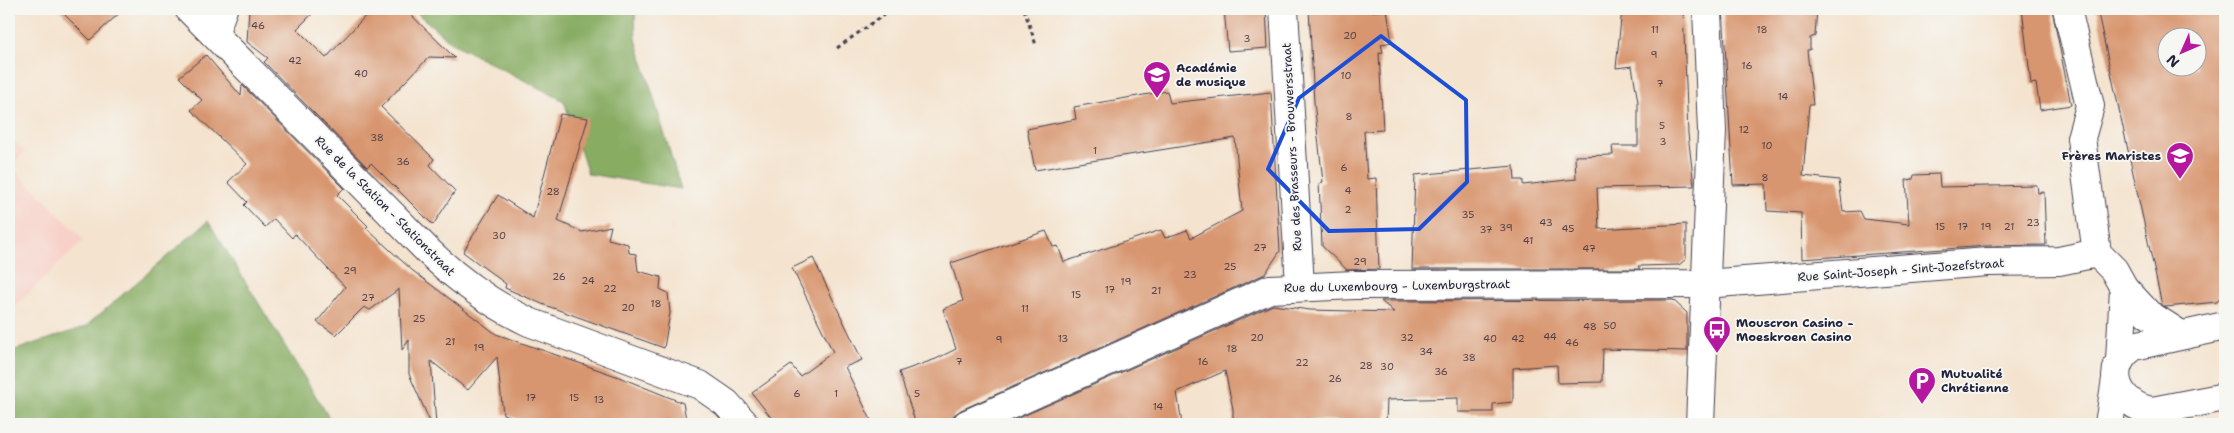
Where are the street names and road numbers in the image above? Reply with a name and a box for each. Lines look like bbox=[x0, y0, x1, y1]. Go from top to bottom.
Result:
street label: Rue des Brasseurs - Brouwersstraat bbox=[1279, 42, 1305, 252]
street label: Rue de la Station - Stationstraat bbox=[311, 132, 459, 280]
street label: Rue Saint-Joseph - Sint-Jozefstraat bbox=[1797, 255, 2005, 285]
street label: Rue du Luxembourg - Luxemburgstraat bbox=[1284, 276, 1510, 296]

